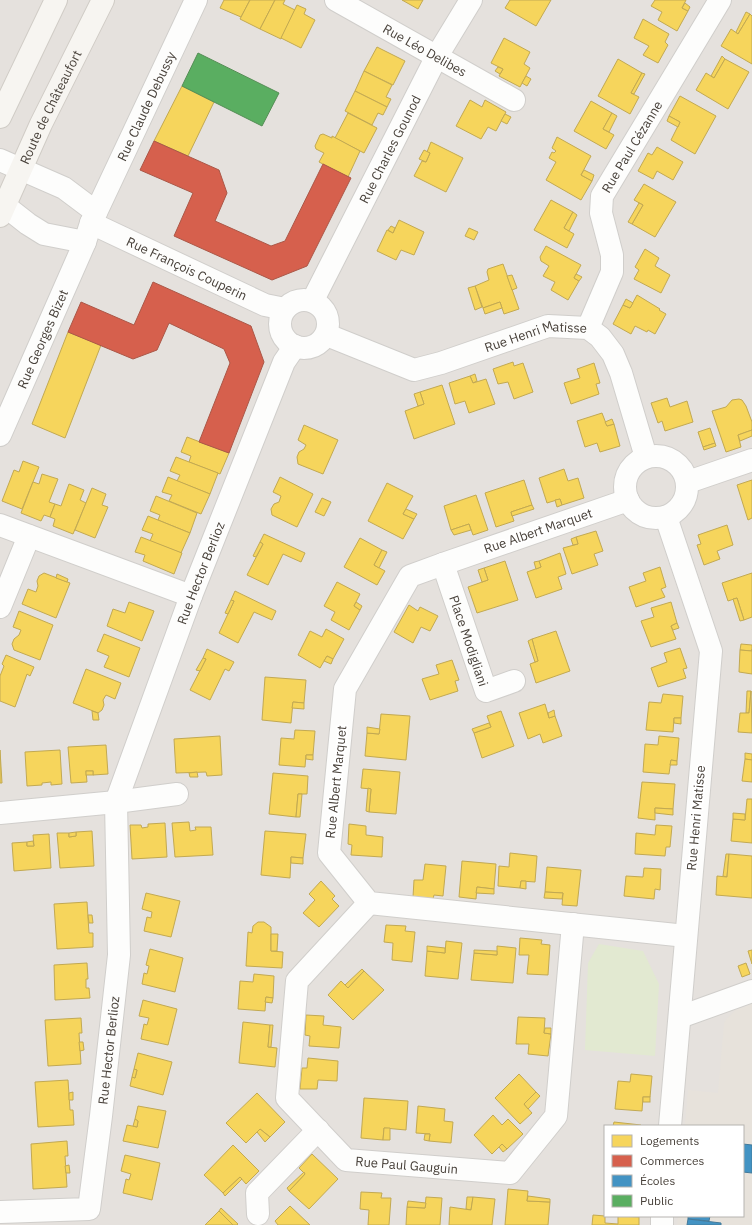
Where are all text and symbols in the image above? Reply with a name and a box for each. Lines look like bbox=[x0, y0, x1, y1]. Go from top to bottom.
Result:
street label: Rue Léo Delibes bbox=[380, 20, 470, 80]
street label: Route de Châteaufort bbox=[16, 47, 85, 167]
street label: Rue Claude Debussy bbox=[113, 48, 179, 164]
street label: Rue Charles Gounod bbox=[355, 92, 424, 206]
street label: Rue Paul Cézanne bbox=[597, 97, 666, 196]
street label: Rue François Couperin bbox=[124, 233, 250, 304]
street label: Rue Georges Bizet bbox=[13, 287, 72, 391]
street label: Rue Henri Matisse bbox=[482, 316, 587, 356]
street label: Rue Albert Marquet bbox=[481, 504, 595, 558]
street label: Rue Hector Berlioz bbox=[173, 519, 228, 627]
street label: Place Modigliani bbox=[446, 593, 492, 688]
street label: Rue Albert Marquet bbox=[322, 725, 350, 839]
street label: Rue Henri Matisse bbox=[683, 765, 709, 871]
street label: Rue Hector Berlioz bbox=[94, 995, 123, 1105]
legend bbox=[604, 1125, 744, 1217]
text: Logements bbox=[640, 1133, 700, 1148]
street label: Rue Paul Gauguin bbox=[355, 1152, 459, 1177]
text: Commerces bbox=[640, 1153, 705, 1168]
text: Écoles bbox=[640, 1173, 675, 1188]
text: Public bbox=[640, 1193, 673, 1208]

